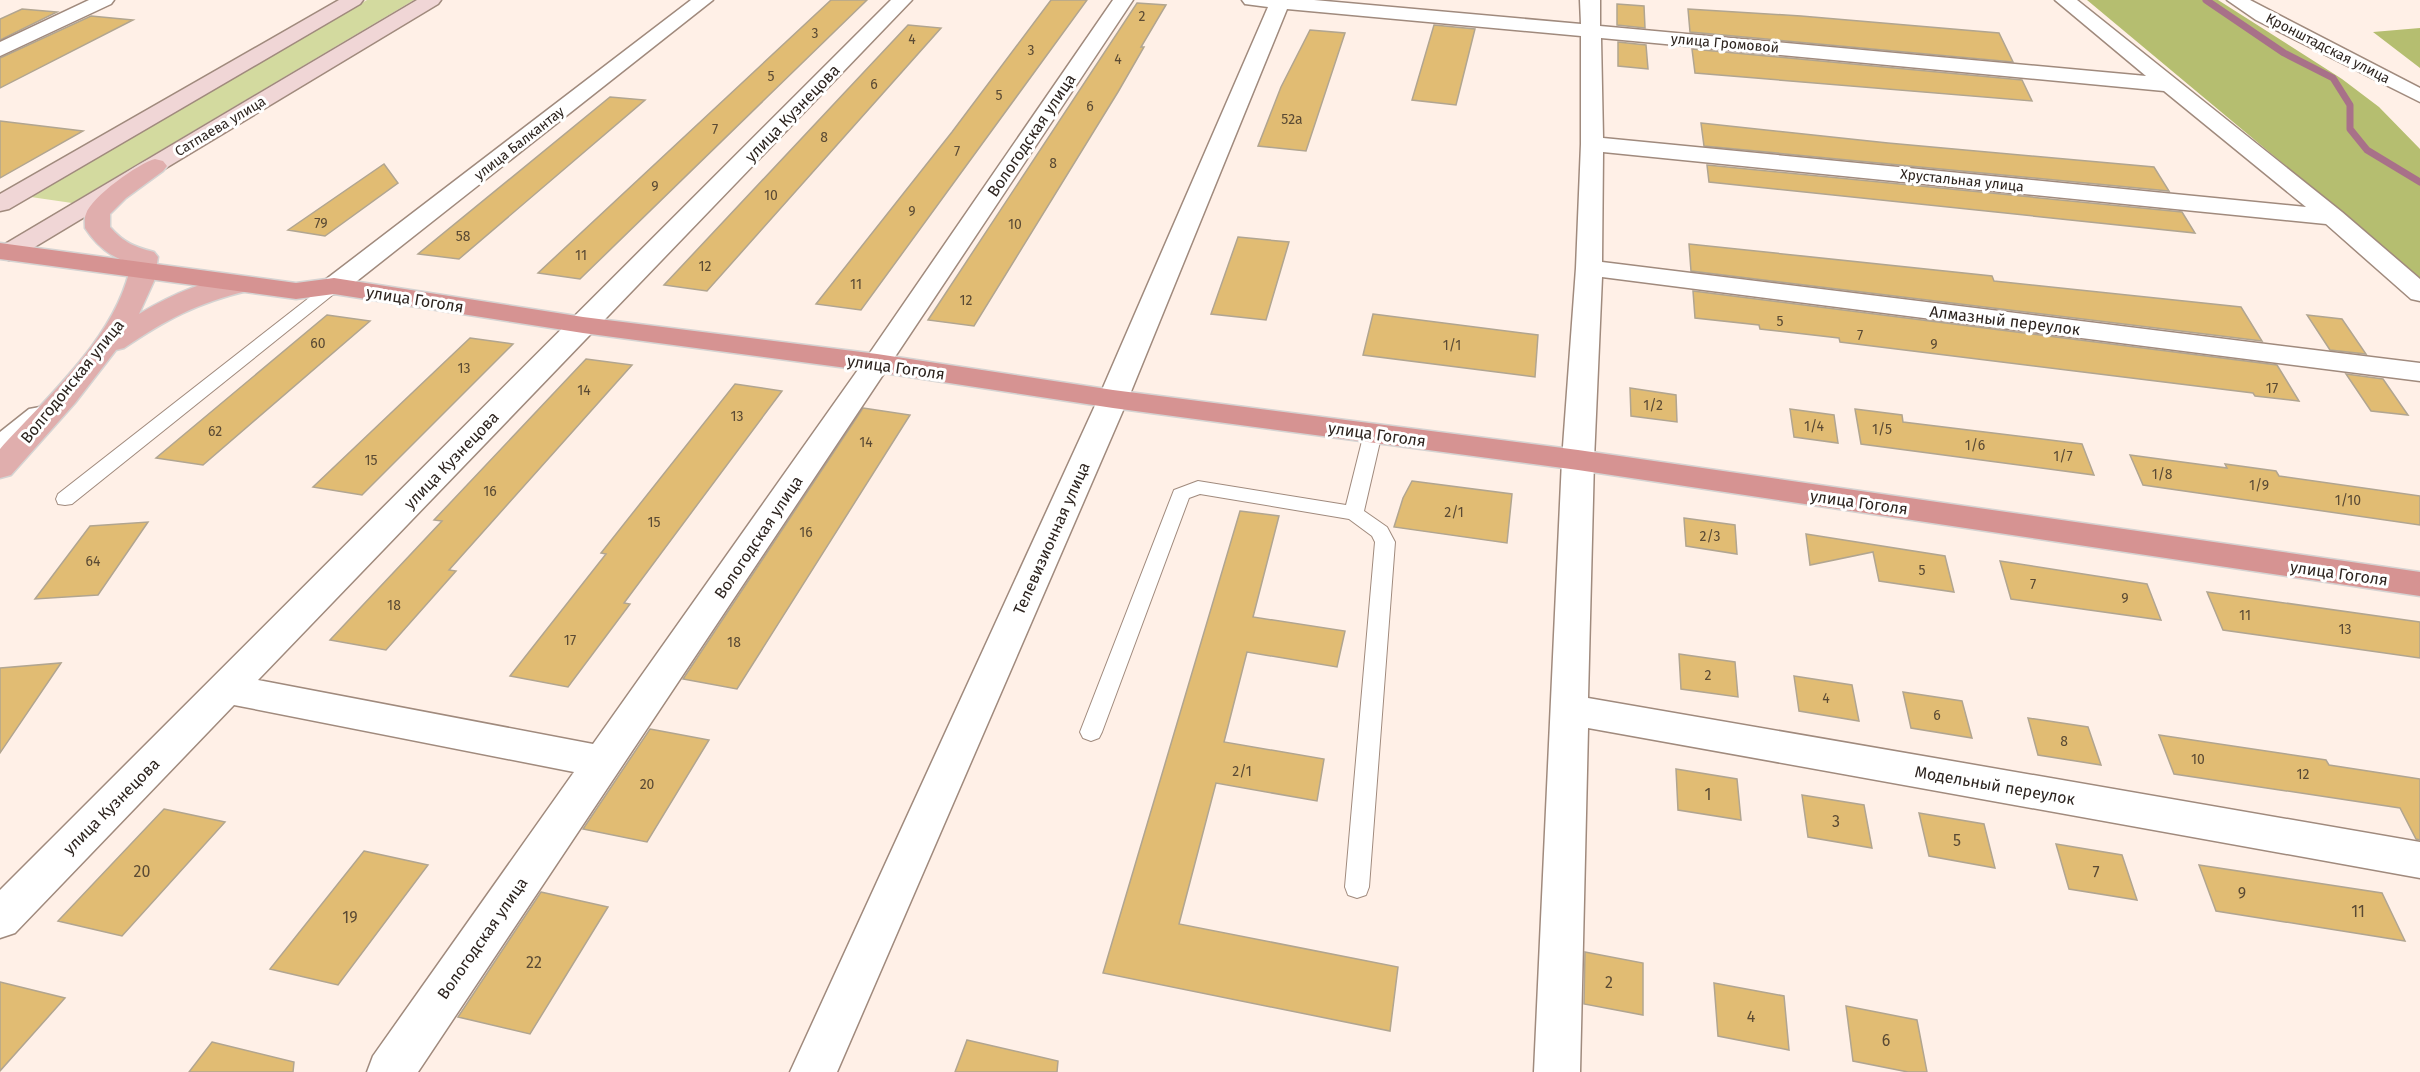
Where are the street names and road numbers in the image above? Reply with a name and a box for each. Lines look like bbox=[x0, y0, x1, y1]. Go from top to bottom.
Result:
street label: Кронштадская улица bbox=[2263, 10, 2393, 87]
street label: улица Громовой bbox=[1670, 30, 1780, 57]
street label: улица Кузнецова bbox=[741, 61, 844, 166]
street label: Вологодская улица bbox=[983, 70, 1080, 200]
street label: Сатпаева улица bbox=[172, 93, 269, 160]
street label: улица Балкантау bbox=[471, 103, 568, 184]
street label: Хрустальная улица bbox=[1899, 166, 2025, 195]
street label: улица Гоголя bbox=[365, 282, 465, 317]
street label: Алмазный переулок bbox=[1928, 302, 2082, 339]
street label: Волгодонская улица bbox=[17, 316, 128, 447]
street label: улица Гоголя bbox=[846, 351, 946, 384]
street label: улица Кузнецова bbox=[400, 408, 503, 513]
street label: улица Гоголя bbox=[1327, 418, 1427, 451]
street label: Телевизионная улица bbox=[1009, 459, 1094, 617]
street label: Вологодская улица bbox=[710, 472, 807, 602]
street label: улица Гоголя bbox=[1809, 486, 1909, 519]
street label: улица Гоголя bbox=[2289, 557, 2389, 590]
street label: улица Кузнецова bbox=[59, 754, 163, 858]
street label: Модельный переулок bbox=[1913, 762, 2077, 809]
street label: Вологодская улица bbox=[433, 874, 532, 1003]

